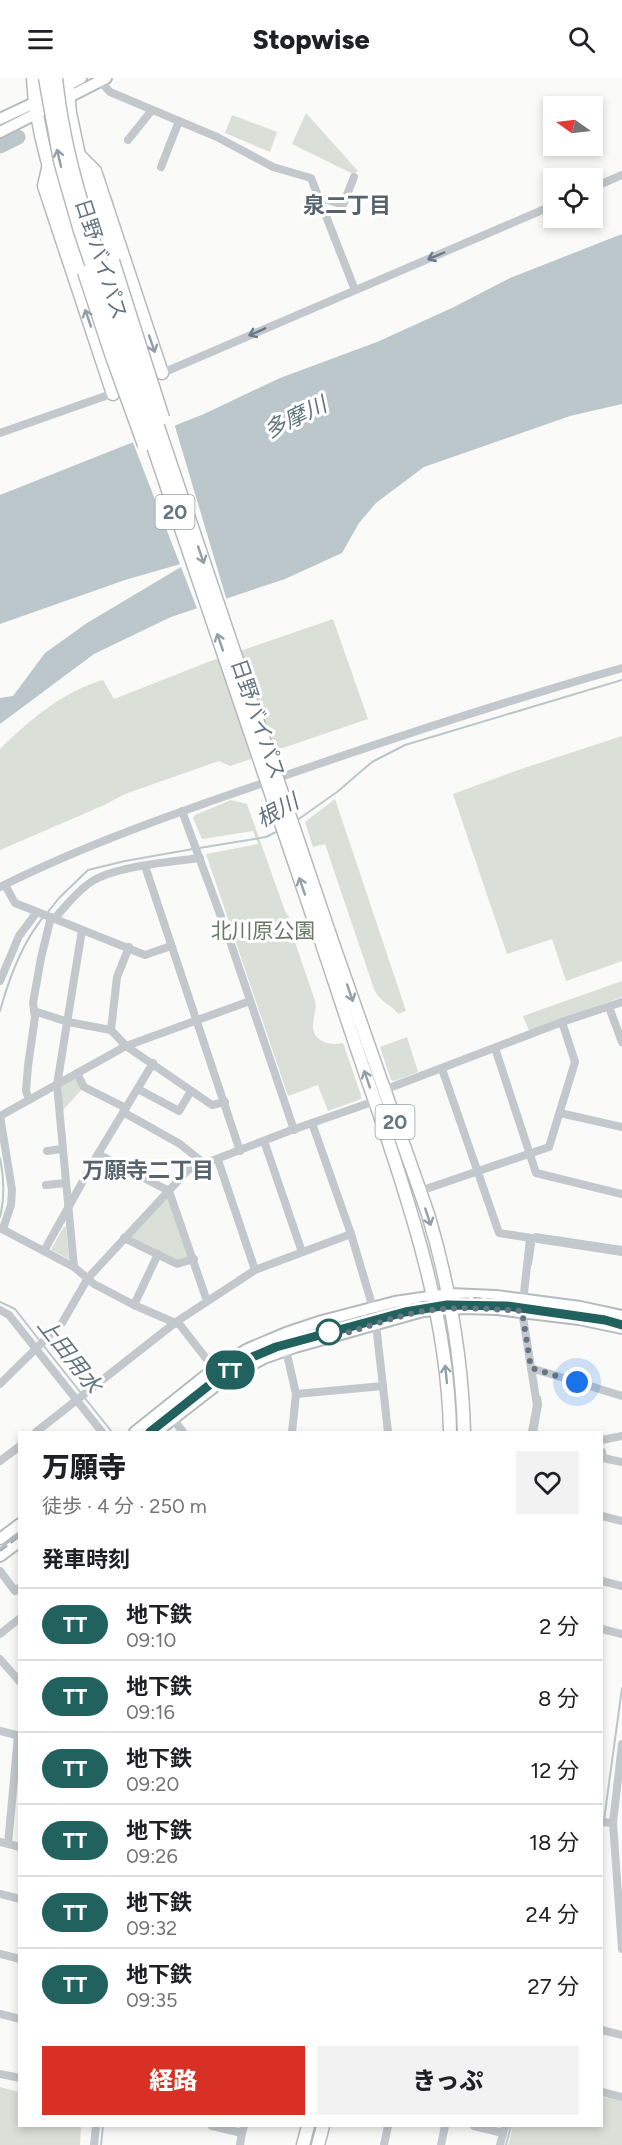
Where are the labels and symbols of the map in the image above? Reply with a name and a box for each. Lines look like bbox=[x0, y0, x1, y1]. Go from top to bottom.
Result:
north arrow bbox=[543, 96, 603, 156]
one-way arrow bbox=[53, 148, 65, 167]
district label: 泉二丁目 bbox=[303, 192, 391, 219]
street label: 日野バイパス bbox=[70, 195, 133, 322]
one-way arrow bbox=[428, 251, 446, 262]
one-way arrow bbox=[81, 309, 92, 328]
one-way arrow bbox=[248, 327, 266, 339]
one-way arrow bbox=[148, 334, 159, 353]
water label: 多摩川 bbox=[260, 390, 333, 444]
road number: 20 bbox=[156, 495, 195, 529]
one-way arrow bbox=[196, 545, 207, 564]
one-way arrow bbox=[213, 633, 224, 652]
street label: 日野バイパス bbox=[226, 655, 291, 782]
water label: 根川 bbox=[251, 787, 305, 833]
one-way arrow bbox=[296, 877, 307, 896]
park label: 北川原公園 bbox=[211, 918, 316, 943]
one-way arrow bbox=[346, 983, 357, 1002]
one-way arrow bbox=[361, 1070, 372, 1089]
road number: 20 bbox=[376, 1105, 414, 1139]
district label: 万願寺二丁目 bbox=[82, 1157, 214, 1184]
one-way arrow bbox=[424, 1207, 435, 1226]
water label: 上田用水 bbox=[32, 1312, 109, 1400]
unlabelled marker bbox=[316, 1319, 342, 1345]
line badge: TT bbox=[203, 1350, 257, 1390]
one-way arrow bbox=[440, 1365, 451, 1385]
your location bbox=[562, 1367, 592, 1397]

